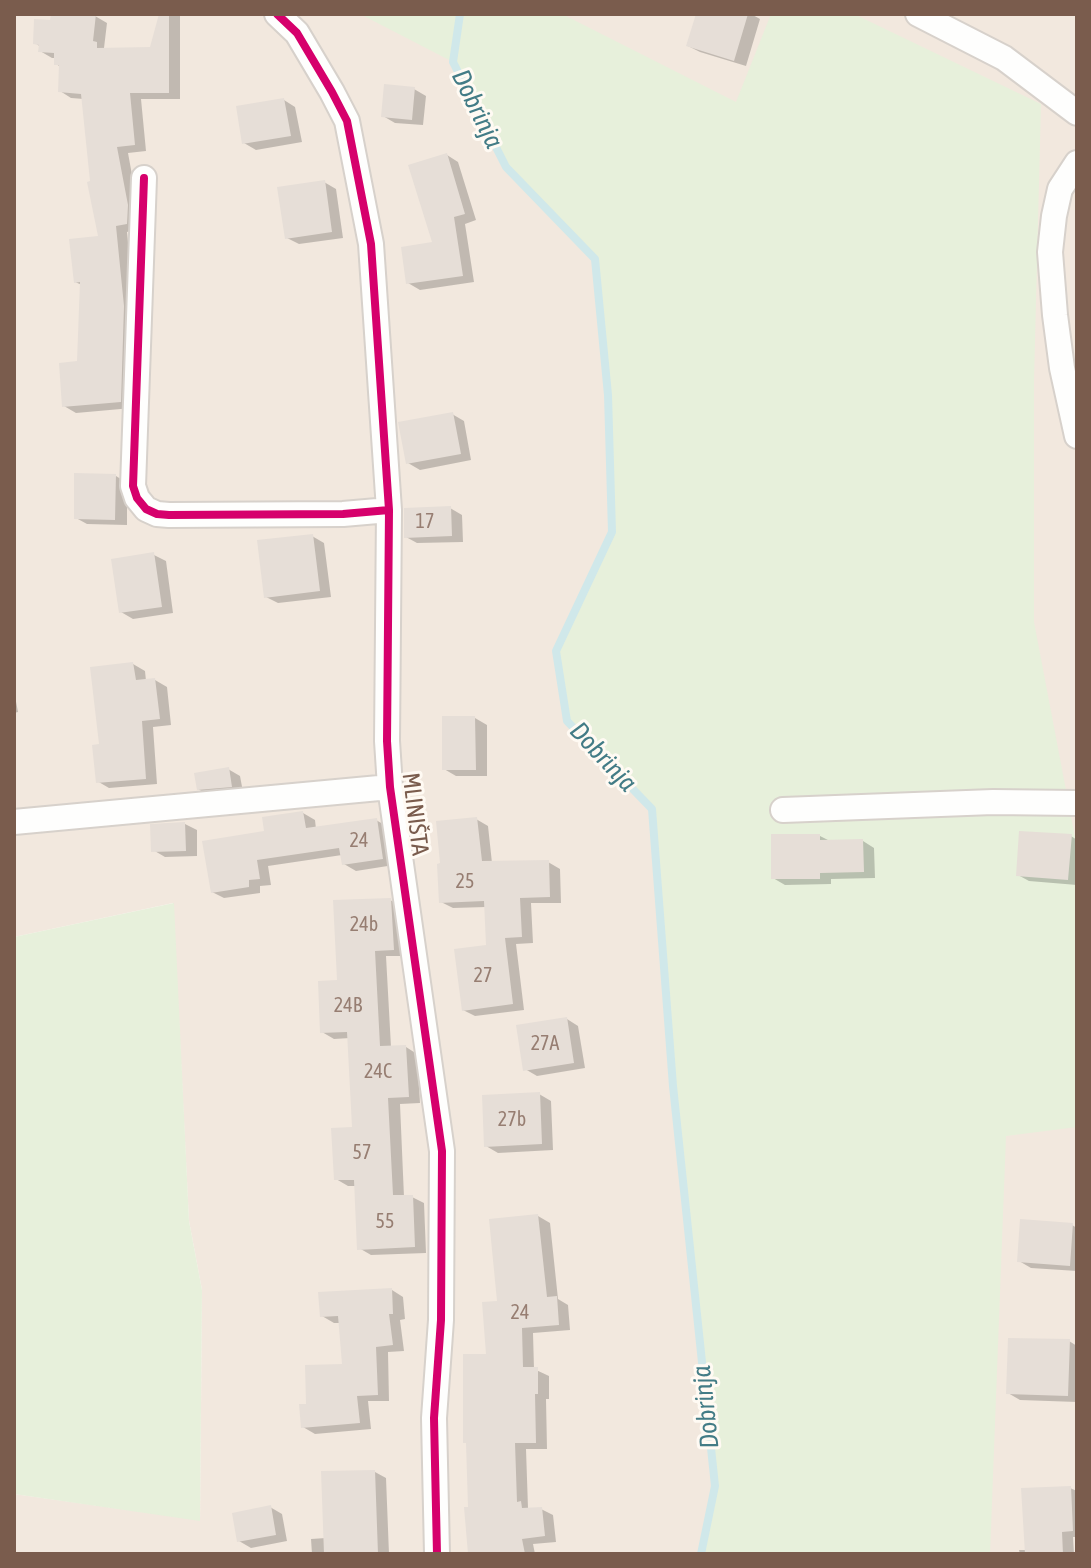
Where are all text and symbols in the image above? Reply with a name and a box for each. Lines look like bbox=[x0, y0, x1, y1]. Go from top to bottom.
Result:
water label: Dobrinja bbox=[445, 65, 509, 153]
house number: 17 bbox=[416, 510, 434, 534]
water label: Dobrinja bbox=[563, 716, 643, 798]
street label: MLINIŠTA bbox=[396, 771, 434, 857]
house number: 24 bbox=[350, 829, 368, 853]
house number: 25 bbox=[456, 870, 474, 894]
house number: 24b bbox=[350, 913, 378, 937]
house number: 27 bbox=[474, 964, 492, 988]
house number: 24B bbox=[334, 994, 362, 1018]
house number: 27A bbox=[531, 1032, 559, 1056]
house number: 24C bbox=[364, 1060, 392, 1084]
house number: 27b bbox=[498, 1108, 526, 1132]
house number: 57 bbox=[353, 1141, 371, 1165]
house number: 55 bbox=[376, 1210, 394, 1234]
house number: 24 bbox=[511, 1301, 529, 1325]
water label: Dobrinja bbox=[686, 1364, 726, 1450]

